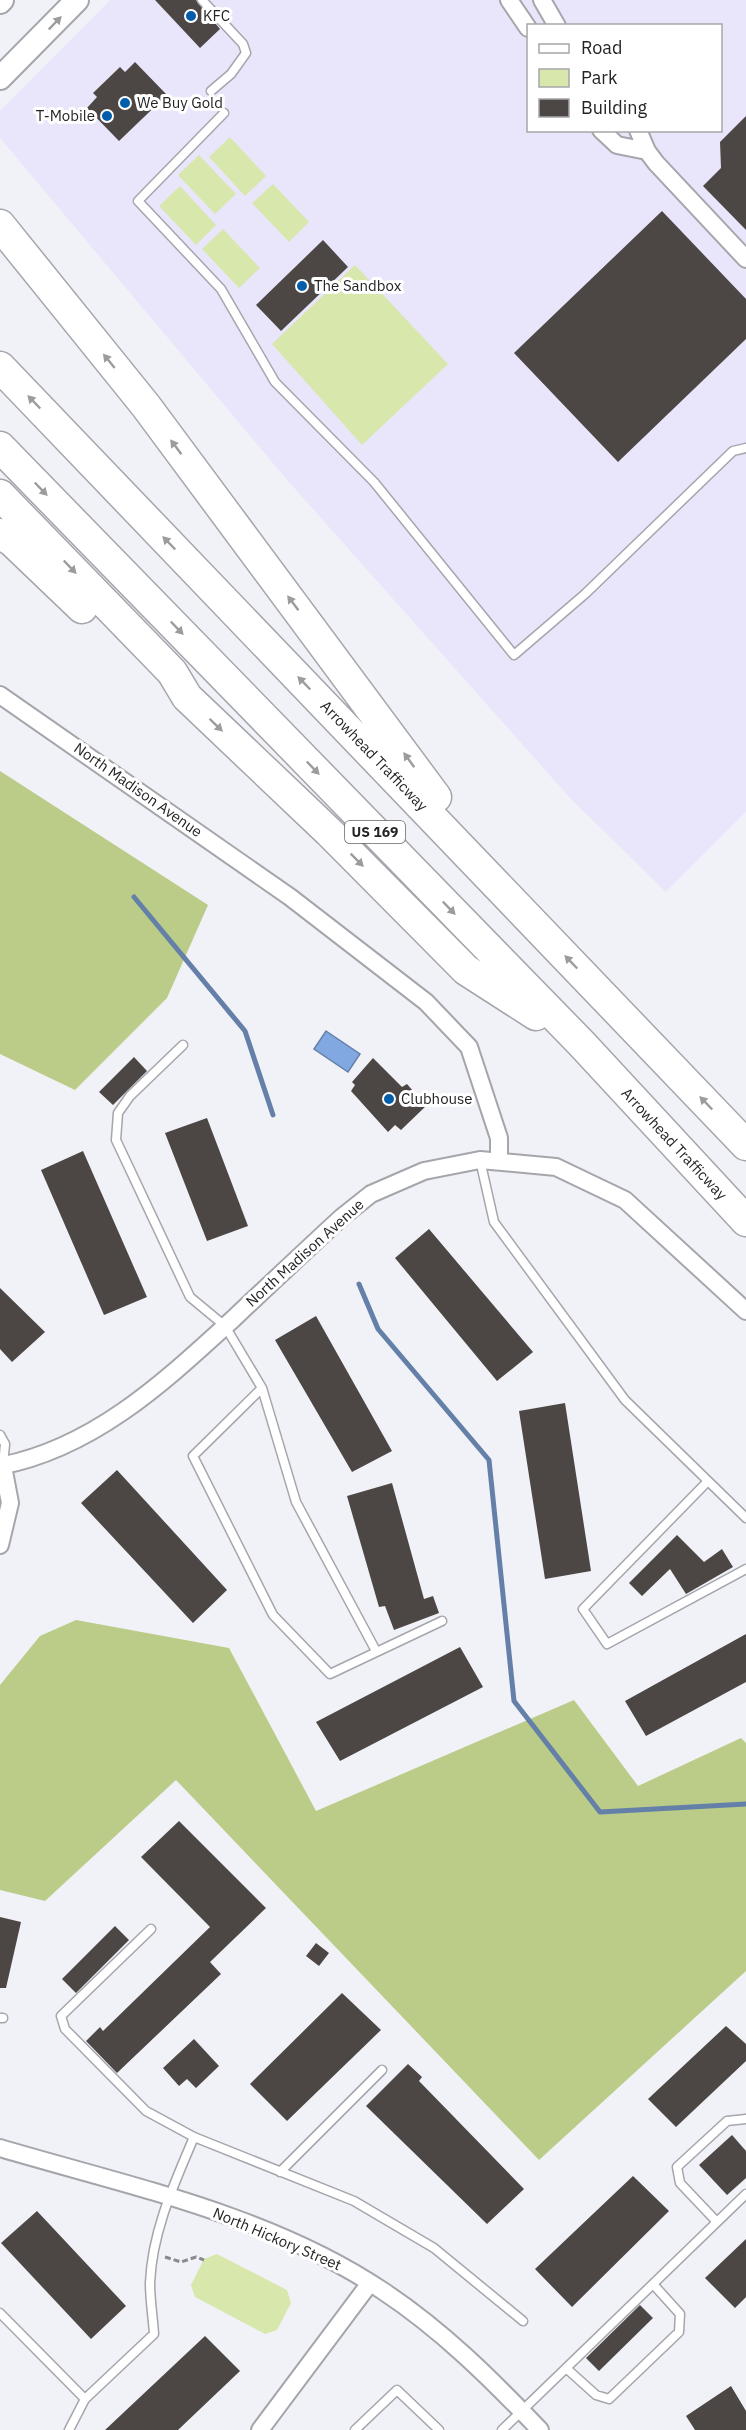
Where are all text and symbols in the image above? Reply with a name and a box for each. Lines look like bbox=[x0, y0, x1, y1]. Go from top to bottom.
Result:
place label: KFC bbox=[203, 6, 230, 25]
marker: KFC bbox=[184, 9, 198, 23]
one-way arrow bbox=[47, 16, 61, 30]
legend bbox=[527, 24, 722, 132]
text: Road bbox=[581, 36, 622, 59]
text: Park bbox=[581, 66, 618, 89]
place label: We Buy Gold bbox=[137, 93, 223, 112]
marker: We Buy Gold bbox=[118, 96, 132, 110]
text: Building bbox=[581, 96, 648, 119]
place label: T-Mobile bbox=[36, 106, 95, 125]
marker: T-Mobile bbox=[100, 109, 114, 123]
place label: The Sandbox bbox=[314, 276, 402, 295]
marker: The Sandbox bbox=[295, 279, 309, 293]
one-way arrow bbox=[104, 353, 116, 368]
one-way arrow bbox=[27, 396, 41, 410]
one-way arrow bbox=[170, 439, 182, 455]
one-way arrow bbox=[33, 481, 47, 495]
one-way arrow bbox=[162, 535, 176, 550]
one-way arrow bbox=[63, 560, 77, 575]
one-way arrow bbox=[286, 595, 299, 611]
one-way arrow bbox=[170, 621, 184, 636]
one-way arrow bbox=[298, 677, 312, 691]
street label: Arrowhead Trafficway bbox=[317, 696, 432, 815]
one-way arrow bbox=[208, 718, 223, 731]
street label: North Madison Avenue bbox=[70, 738, 206, 841]
one-way arrow bbox=[403, 752, 415, 767]
one-way arrow bbox=[306, 761, 320, 776]
road number: US 169 bbox=[345, 821, 405, 843]
one-way arrow bbox=[350, 852, 364, 867]
one-way arrow bbox=[442, 900, 456, 915]
one-way arrow bbox=[565, 955, 579, 969]
street label: Arrowhead Trafficway bbox=[617, 1084, 732, 1204]
place label: Clubhouse bbox=[401, 1089, 473, 1108]
marker: Clubhouse bbox=[382, 1092, 396, 1106]
one-way arrow bbox=[699, 1096, 713, 1110]
street label: North Madison Avenue bbox=[242, 1195, 368, 1311]
street label: North Hickory Street bbox=[210, 2203, 344, 2274]

